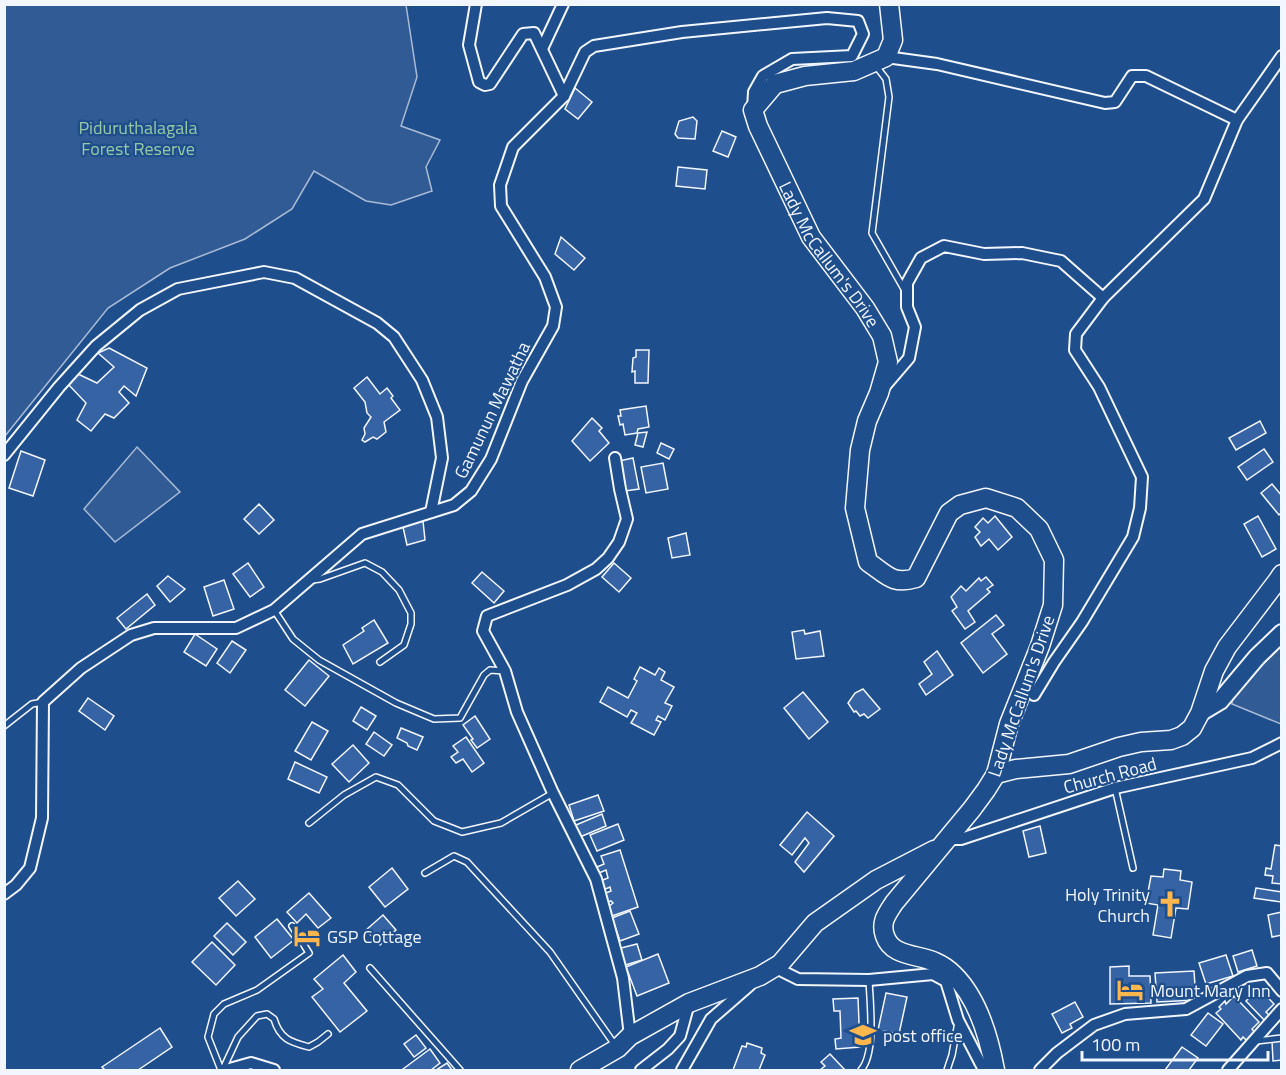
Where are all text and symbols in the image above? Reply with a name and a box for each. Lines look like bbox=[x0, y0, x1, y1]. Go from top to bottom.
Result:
park label: Piduruthalagala Forest Reserve bbox=[78, 114, 198, 162]
street label: Lady McCallum's Drive bbox=[773, 177, 887, 332]
street label: Gamunun Mawatha bbox=[447, 337, 537, 483]
street label: Lady McCallum's Drive bbox=[981, 611, 1061, 781]
street label: Church Road bbox=[1060, 750, 1160, 800]
place label: Holy Trinity Church bbox=[1065, 881, 1150, 929]
church icon: Holy Trinity Church bbox=[1155, 889, 1185, 919]
hotel icon: GSP Cottage bbox=[292, 921, 322, 951]
place label: GSP Cottage bbox=[327, 923, 422, 950]
hotel icon: Mount Mary Inn bbox=[1115, 975, 1145, 1005]
place label: Mount Mary Inn bbox=[1150, 977, 1271, 1004]
school or university icon: post office bbox=[848, 1020, 878, 1050]
place label: post office bbox=[883, 1022, 963, 1049]
scale bar bbox=[1082, 1024, 1268, 1062]
text: 100 m bbox=[1091, 1031, 1140, 1058]

